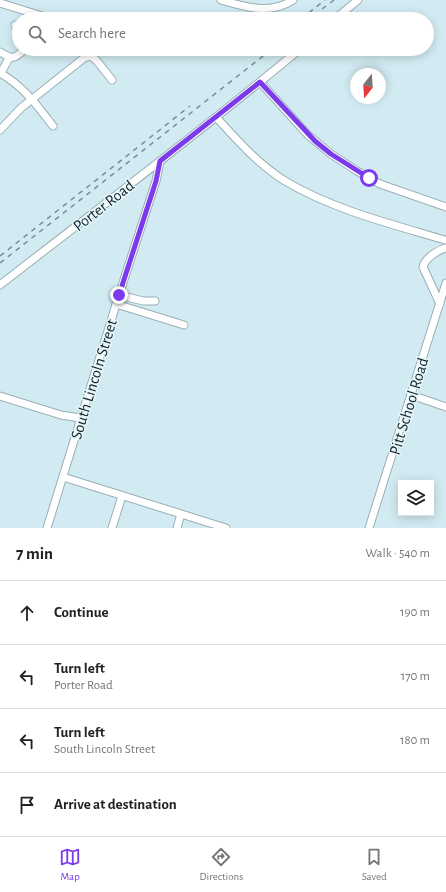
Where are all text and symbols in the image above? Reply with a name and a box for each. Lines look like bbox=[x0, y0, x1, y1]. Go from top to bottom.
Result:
search box bbox=[12, 12, 434, 56]
icon: search bbox=[26, 23, 48, 45]
text: Search here bbox=[58, 26, 126, 41]
north arrow bbox=[350, 68, 386, 104]
route start bbox=[360, 169, 378, 187]
street label: Porter Road bbox=[70, 177, 137, 234]
route end bbox=[110, 286, 128, 304]
street label: South Lincoln Street bbox=[68, 317, 120, 441]
street label: Pitt School Road bbox=[387, 356, 431, 457]
map controls bbox=[398, 480, 434, 516]
button: layers bbox=[398, 480, 434, 516]
text: 7 min bbox=[16, 545, 53, 562]
text: Walk · 540 m bbox=[366, 547, 430, 560]
icon: ahead bbox=[16, 602, 38, 624]
text: Continue bbox=[54, 605, 109, 620]
text: 190 m bbox=[400, 606, 430, 619]
text: Turn left bbox=[54, 661, 105, 676]
icon: left bbox=[16, 666, 38, 688]
text: 170 m bbox=[401, 670, 430, 683]
text: Porter Road bbox=[54, 679, 113, 692]
text: Turn left bbox=[54, 725, 105, 740]
icon: left bbox=[16, 730, 38, 752]
text: 180 m bbox=[400, 734, 430, 747]
text: South Lincoln Street bbox=[54, 743, 155, 756]
icon: arrive bbox=[16, 794, 38, 816]
text: Arrive at destination bbox=[54, 797, 177, 812]
tab: Map bbox=[59, 846, 81, 883]
tab: Directions bbox=[199, 846, 243, 883]
tab: Saved bbox=[362, 846, 387, 883]

